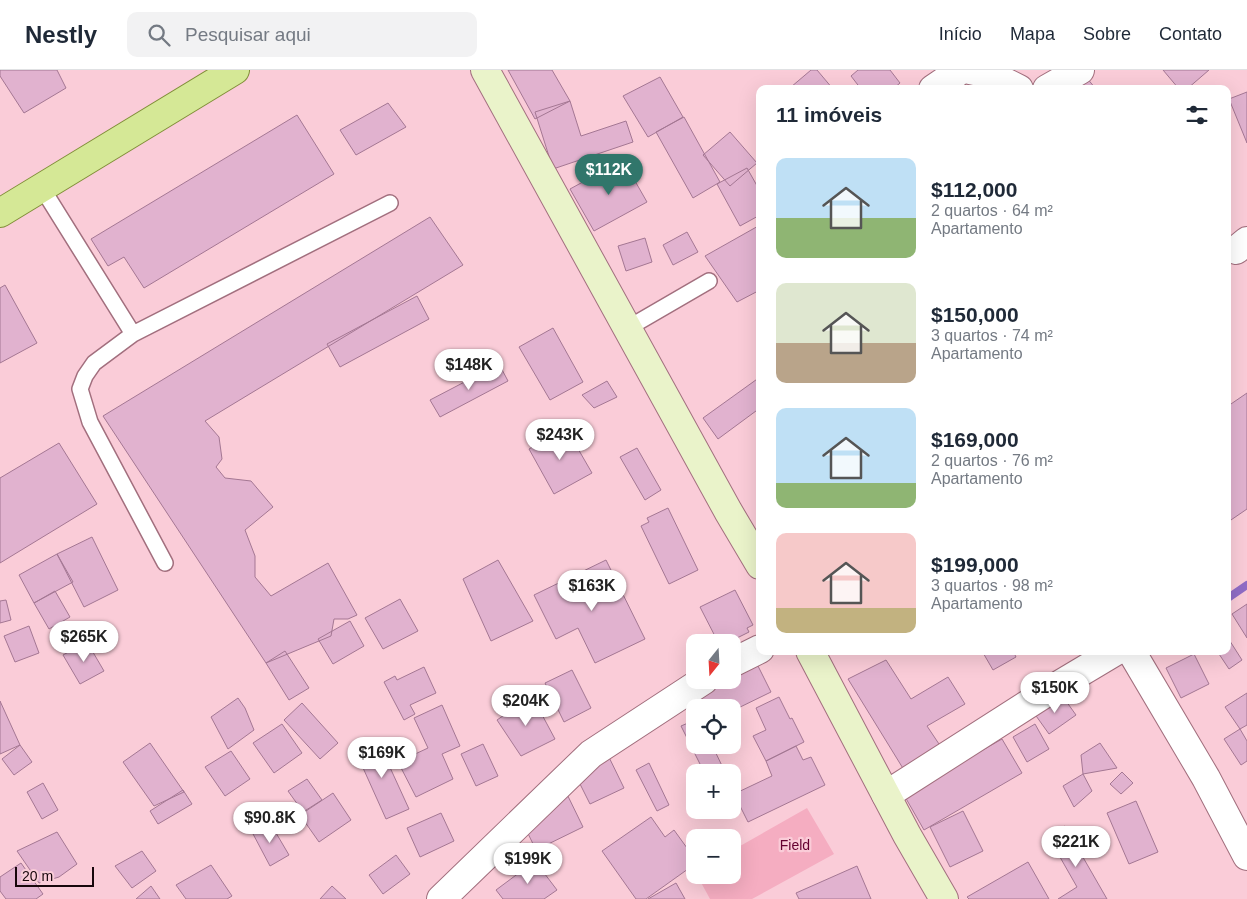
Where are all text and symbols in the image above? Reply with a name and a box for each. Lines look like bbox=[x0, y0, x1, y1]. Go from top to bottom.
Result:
search box bbox=[127, 12, 477, 57]
text: Nestly bbox=[25, 21, 97, 48]
icon: search bbox=[145, 21, 173, 49]
text: Pesquisar aqui bbox=[185, 24, 311, 45]
text: Início bbox=[939, 24, 982, 44]
text: Mapa bbox=[1010, 24, 1055, 44]
text: Sobre bbox=[1083, 24, 1131, 44]
text: Contato bbox=[1159, 24, 1222, 44]
icon: filters bbox=[1183, 101, 1211, 129]
text: 11 imóveis bbox=[776, 103, 882, 126]
pin: $112K bbox=[574, 154, 644, 196]
text: $112K bbox=[586, 161, 632, 178]
icon: home bbox=[816, 178, 876, 238]
text: $112,000 bbox=[931, 178, 1017, 201]
text: 2 quartos · 64 m² bbox=[931, 202, 1053, 219]
text: Apartamento bbox=[931, 220, 1023, 237]
icon: home bbox=[816, 303, 876, 363]
text: $150,000 bbox=[931, 303, 1019, 326]
text: 3 quartos · 74 m² bbox=[931, 327, 1053, 344]
text: Apartamento bbox=[931, 345, 1023, 362]
pin: $148K bbox=[434, 348, 504, 391]
text: $148K bbox=[445, 356, 493, 373]
pin: $243K bbox=[525, 418, 595, 461]
text: $243K bbox=[536, 426, 584, 443]
icon: home bbox=[816, 428, 876, 488]
text: $169,000 bbox=[931, 428, 1019, 451]
text: 2 quartos · 76 m² bbox=[931, 452, 1053, 469]
text: Apartamento bbox=[931, 470, 1023, 487]
icon: home bbox=[816, 553, 876, 613]
text: $199,000 bbox=[931, 553, 1019, 576]
pin: $163K bbox=[557, 570, 627, 612]
text: $163K bbox=[568, 577, 616, 594]
text: 3 quartos · 98 m² bbox=[931, 577, 1053, 594]
text: Apartamento bbox=[931, 595, 1023, 612]
pin: $265K bbox=[49, 620, 119, 663]
text: $265K bbox=[60, 628, 108, 645]
north arrow bbox=[686, 634, 741, 689]
map controls bbox=[686, 634, 741, 884]
pin: $150K bbox=[1020, 672, 1090, 714]
text: $150K bbox=[1031, 679, 1079, 696]
pin: $204K bbox=[491, 684, 561, 727]
text: $204K bbox=[502, 692, 550, 709]
button: locate bbox=[686, 699, 741, 754]
pin: $169K bbox=[347, 736, 417, 779]
text: $169K bbox=[358, 744, 406, 761]
button: + bbox=[686, 764, 741, 819]
pin: $90.8K bbox=[229, 802, 311, 844]
text: $90.8K bbox=[244, 809, 296, 826]
pin: $221K bbox=[1041, 826, 1111, 868]
button: − bbox=[686, 829, 741, 884]
text: $221K bbox=[1052, 833, 1100, 850]
park label: Field bbox=[780, 837, 810, 853]
pin: $199K bbox=[493, 842, 563, 885]
text: $199K bbox=[504, 850, 552, 867]
scale bar bbox=[15, 864, 94, 887]
text: 20 m bbox=[22, 868, 53, 884]

